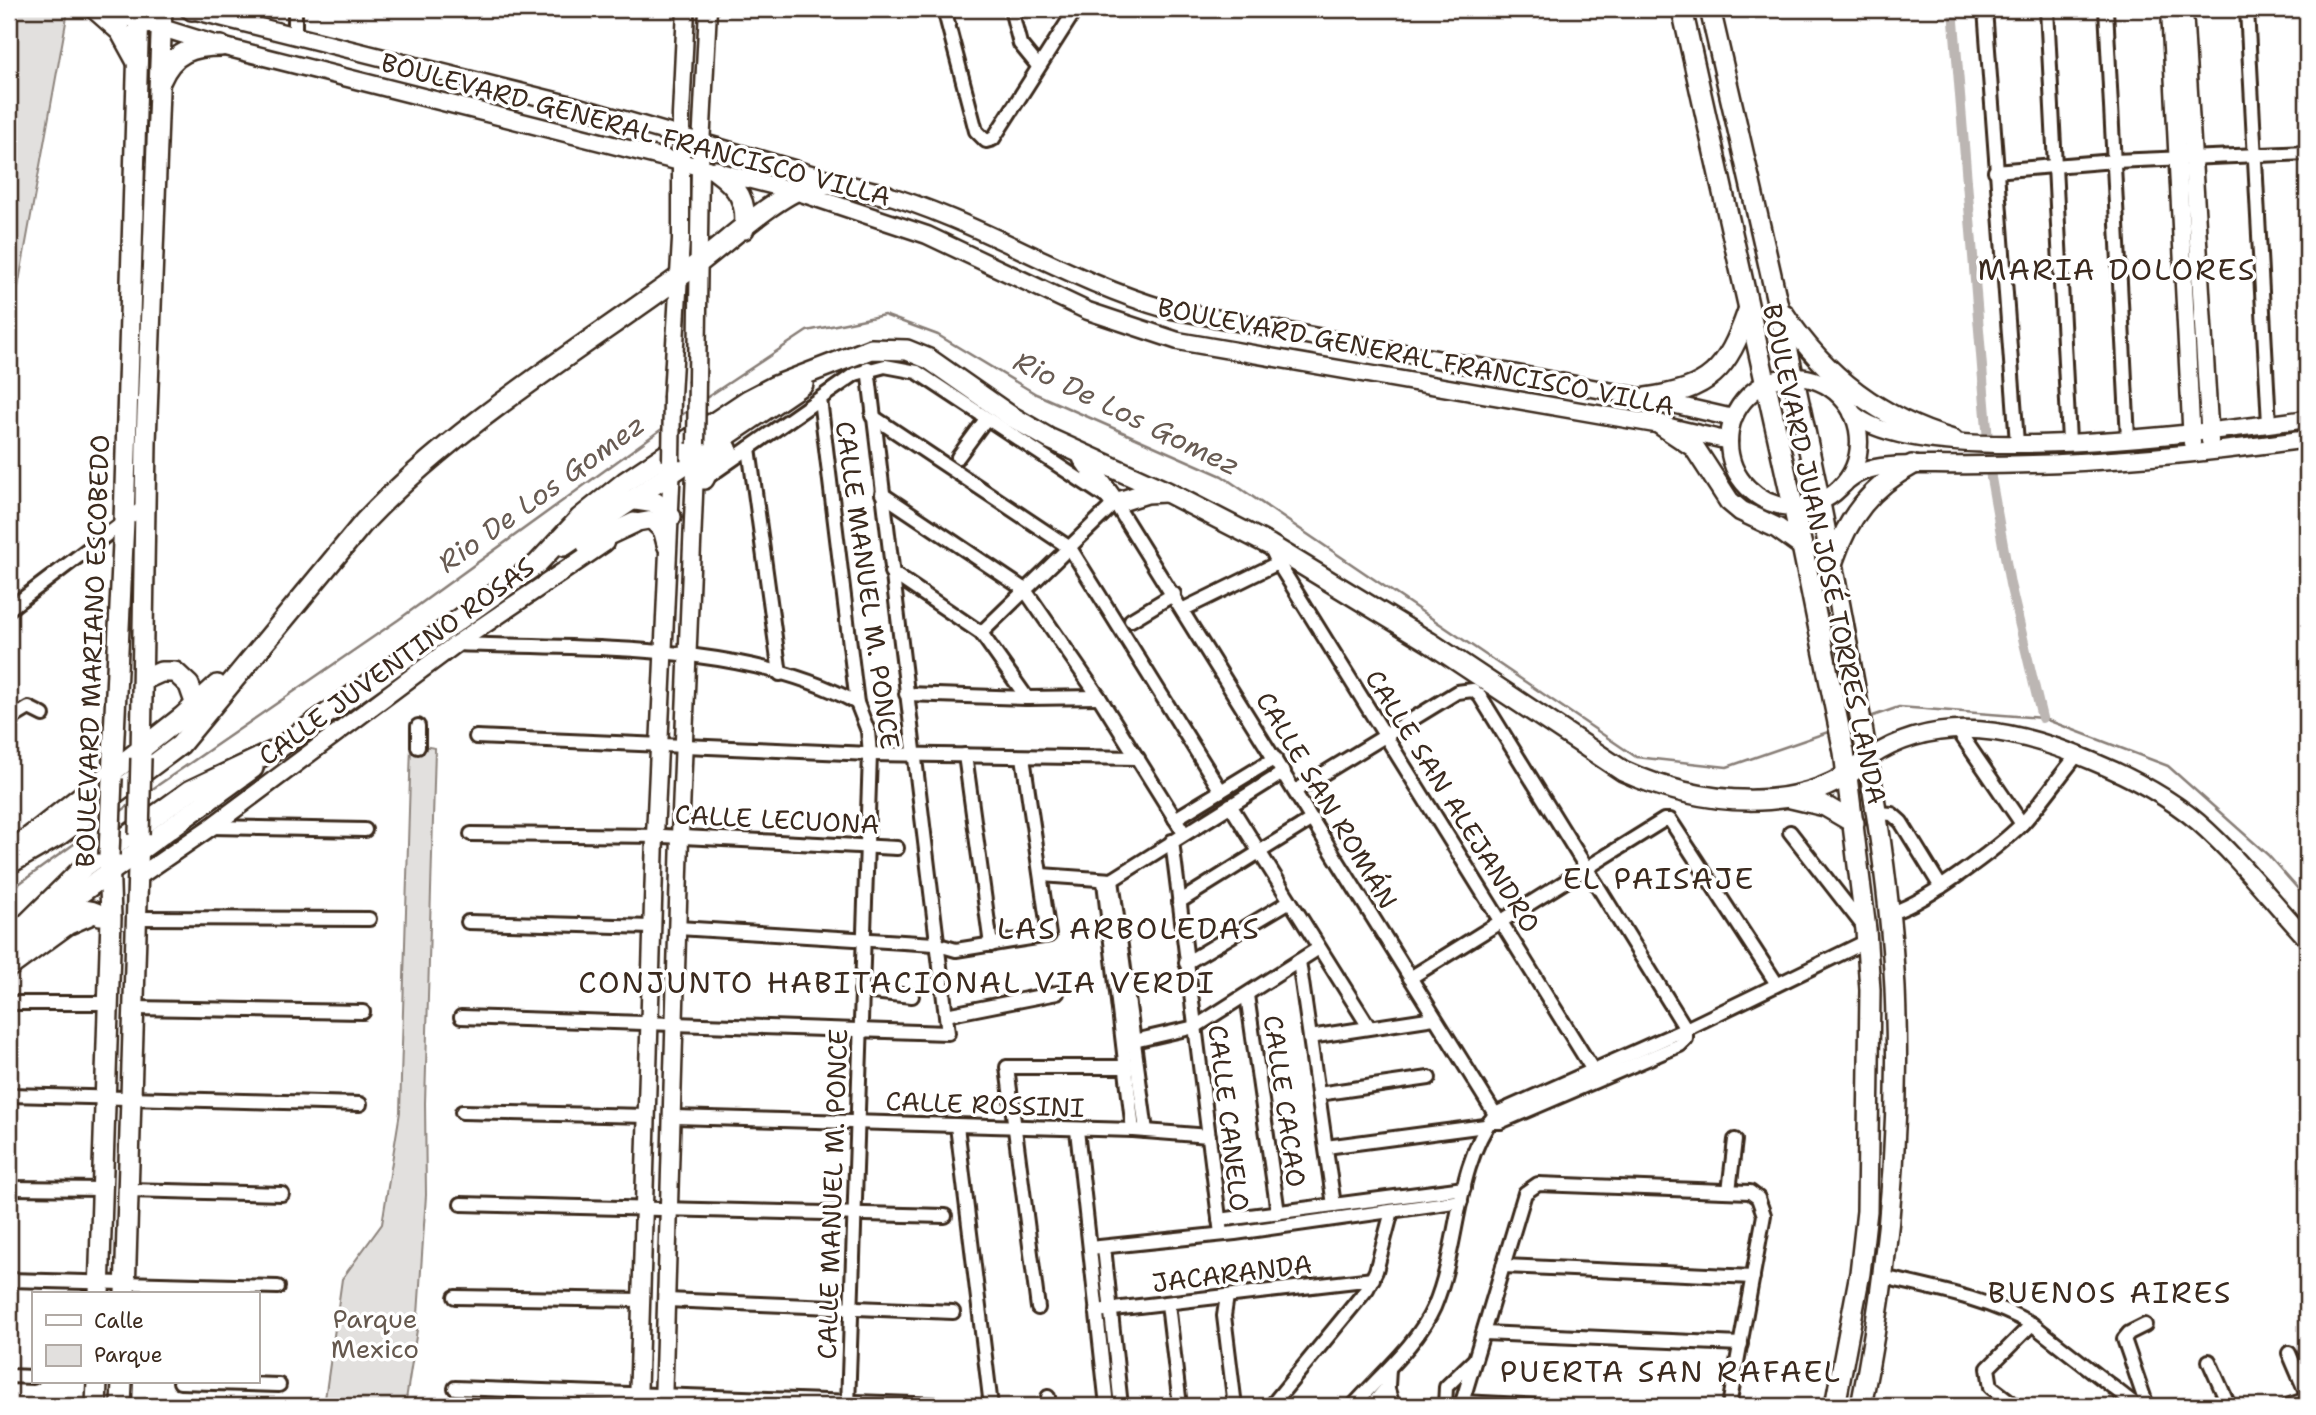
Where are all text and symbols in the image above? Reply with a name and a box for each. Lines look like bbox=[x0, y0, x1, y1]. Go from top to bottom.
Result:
street label: BOULEVARD GENERAL FRANCISCO VILLA bbox=[378, 44, 894, 214]
district label: MARIA DOLORES bbox=[1978, 249, 2256, 290]
street label: BOULEVARD GENERAL FRANCISCO VILLA bbox=[1155, 289, 1677, 423]
street label: BOULEVARD JUAN JOSÉ TORRES LANDA bbox=[1755, 301, 1895, 807]
water label: Rio De Los Gomez bbox=[1008, 342, 1246, 484]
water label: Rio De Los Gomez bbox=[430, 405, 652, 581]
street label: CALLE MANUEL M. PONCE bbox=[828, 419, 908, 751]
street label: BOULEVARD MARIANO ESCOBEDO bbox=[67, 434, 117, 868]
street label: CALLE JUVENTINO ROSAS bbox=[251, 549, 541, 773]
street label: CALLE SAN ALEJANDRO bbox=[1358, 663, 1548, 939]
street label: CALLE SAN ROMÁN bbox=[1248, 685, 1406, 915]
street label: CALLE LECUONA bbox=[674, 796, 880, 842]
district label: EL PAISAJE bbox=[1563, 858, 1755, 899]
district label: LAS ARBOLEDAS bbox=[997, 908, 1261, 949]
district label: CONJUNTO HABITACIONAL VIA VERDI bbox=[578, 962, 1216, 1003]
street label: CALLE CACAO bbox=[1256, 1013, 1314, 1189]
street label: CALLE CANELO bbox=[1200, 1023, 1258, 1213]
street label: CALLE MANUEL M. PONCE bbox=[809, 1028, 855, 1360]
street label: CALLE ROSSINI bbox=[885, 1083, 1085, 1125]
street label: JACARANDA bbox=[1150, 1246, 1314, 1300]
district label: BUENOS AIRES bbox=[1988, 1272, 2232, 1313]
legend bbox=[32, 1292, 259, 1384]
park label: Parque Mexico bbox=[331, 1301, 419, 1366]
text: Calle bbox=[94, 1307, 144, 1335]
text: Parque bbox=[94, 1341, 163, 1369]
district label: PUERTA SAN RAFAEL bbox=[1500, 1351, 1842, 1392]

